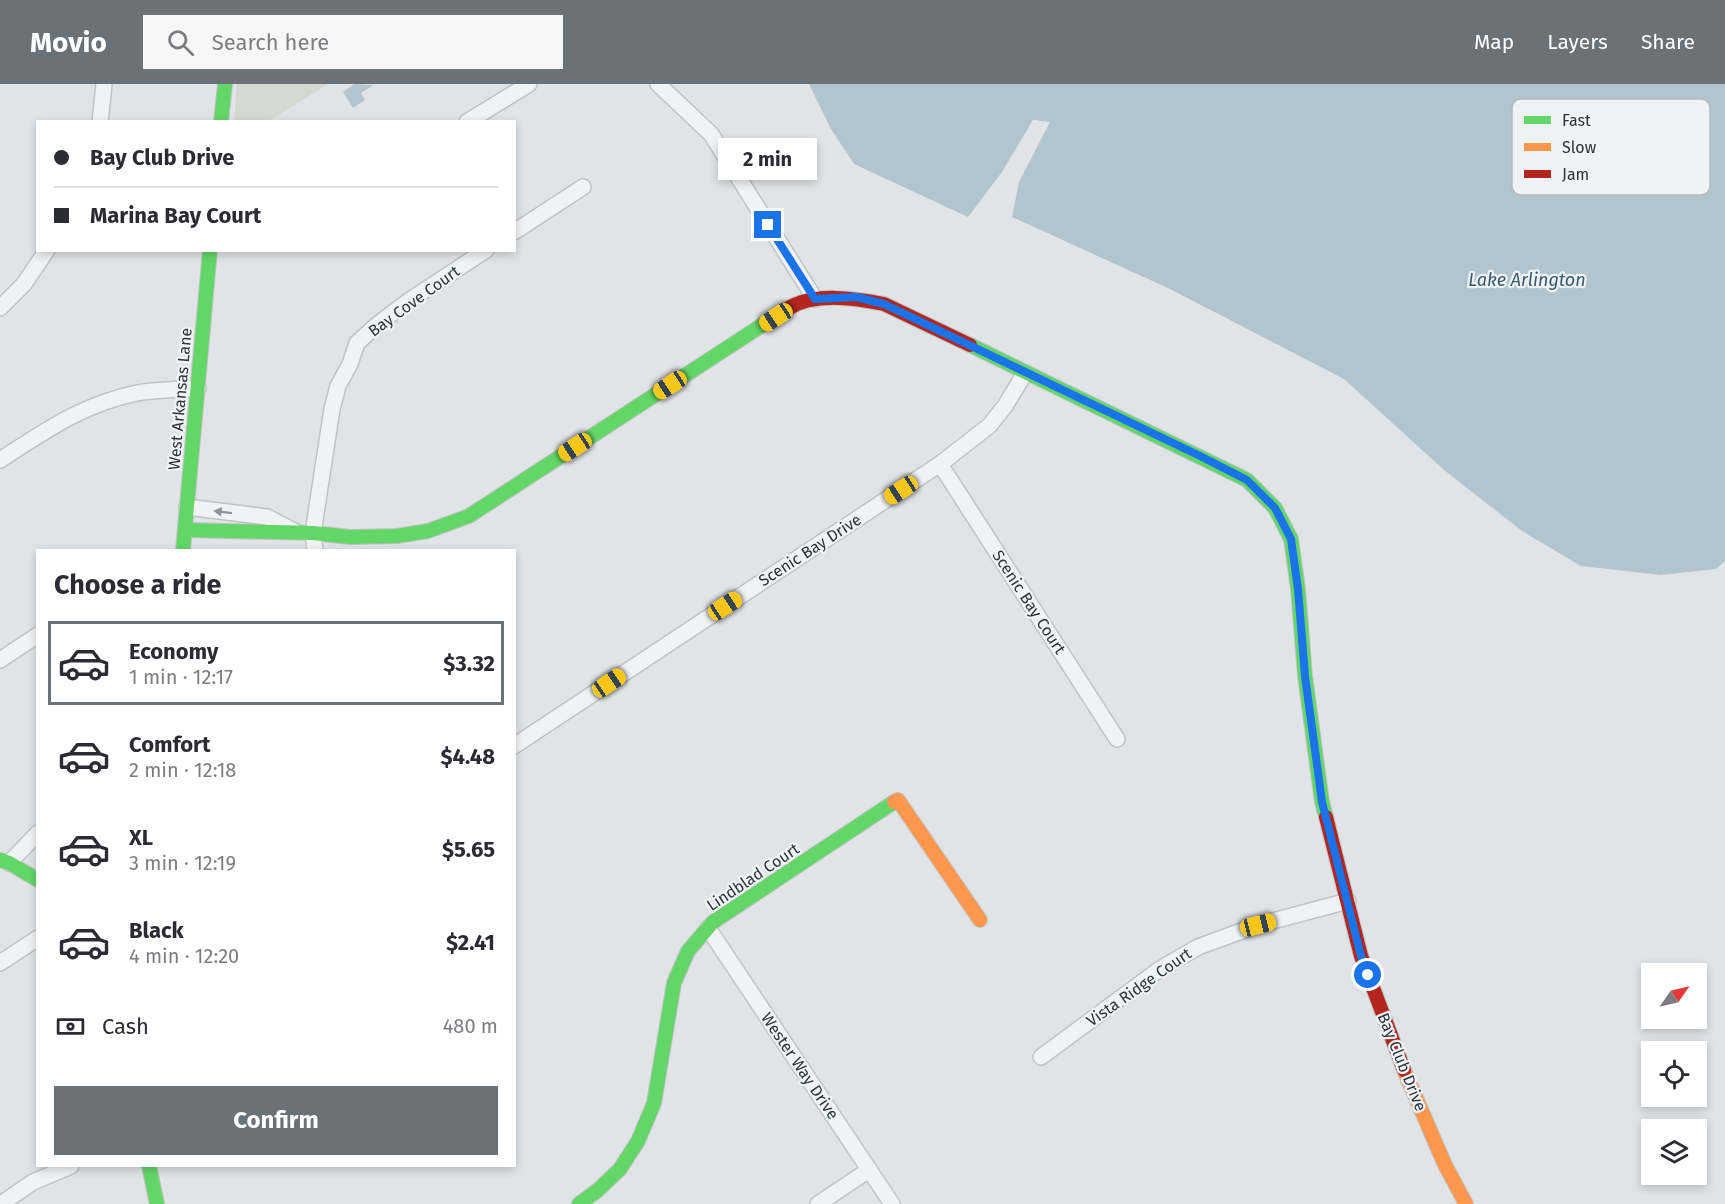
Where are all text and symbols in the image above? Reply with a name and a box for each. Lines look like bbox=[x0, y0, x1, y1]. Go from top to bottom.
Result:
search box bbox=[143, 15, 563, 69]
text: Movio bbox=[30, 26, 107, 59]
icon: search bbox=[164, 26, 197, 59]
text: Search here bbox=[212, 29, 329, 56]
text: Map bbox=[1474, 29, 1514, 55]
text: Layers bbox=[1547, 29, 1608, 55]
text: Share bbox=[1641, 29, 1695, 55]
legend bbox=[1512, 99, 1710, 195]
text: Fast bbox=[1562, 111, 1591, 130]
callout: 2 min bbox=[718, 138, 818, 180]
text: Slow bbox=[1562, 138, 1597, 157]
text: Bay Club Drive bbox=[90, 144, 234, 171]
text: 2 min bbox=[743, 147, 792, 171]
text: Jam bbox=[1562, 165, 1589, 184]
text: Marina Bay Court bbox=[90, 202, 261, 229]
route end bbox=[754, 211, 781, 238]
street label: Bay Cove Court bbox=[365, 261, 464, 340]
water label: Lake Arlington bbox=[1468, 269, 1586, 291]
car bbox=[756, 300, 796, 334]
street label: West Arkansas Lane bbox=[164, 327, 196, 471]
car bbox=[650, 368, 690, 402]
car bbox=[555, 430, 595, 464]
car bbox=[881, 473, 921, 507]
one-way arrow bbox=[213, 507, 232, 517]
street label: Scenic Bay Drive bbox=[755, 510, 865, 590]
street label: Scenic Bay Court bbox=[988, 546, 1070, 658]
text: Choose a ride bbox=[54, 569, 221, 601]
car bbox=[705, 589, 745, 623]
icon: car bbox=[57, 636, 111, 690]
text: Economy bbox=[129, 638, 218, 665]
text: $3.32 bbox=[443, 650, 495, 677]
text: 1 min · 12:17 bbox=[129, 665, 233, 689]
car bbox=[589, 665, 629, 701]
icon: car bbox=[57, 729, 111, 783]
text: Comfort bbox=[129, 731, 210, 758]
text: $4.48 bbox=[440, 743, 495, 770]
text: 2 min · 12:18 bbox=[129, 758, 236, 782]
icon: car bbox=[57, 822, 111, 876]
text: XL bbox=[129, 824, 153, 851]
text: $5.65 bbox=[442, 836, 495, 863]
street label: Lindblad Court bbox=[703, 839, 803, 915]
text: 3 min · 12:19 bbox=[129, 851, 236, 875]
car bbox=[1238, 912, 1278, 938]
icon: car bbox=[57, 915, 111, 969]
text: Black bbox=[129, 917, 184, 944]
text: $2.41 bbox=[446, 929, 495, 956]
text: 4 min · 12:20 bbox=[129, 944, 239, 968]
street label: Vista Ridge Court bbox=[1083, 944, 1195, 1030]
route start bbox=[1354, 961, 1381, 988]
north arrow bbox=[1641, 963, 1707, 1029]
map controls bbox=[1641, 963, 1707, 1185]
street label: Wester Way Drive bbox=[757, 1009, 843, 1123]
icon: cash bbox=[54, 1010, 87, 1043]
street label: Bay Club Drive bbox=[1374, 1010, 1430, 1114]
text: Cash bbox=[102, 1013, 149, 1040]
text: 480 m bbox=[443, 1014, 498, 1038]
button: locate bbox=[1641, 1041, 1707, 1107]
button: Confirm bbox=[54, 1086, 498, 1155]
button: layers bbox=[1641, 1119, 1707, 1185]

